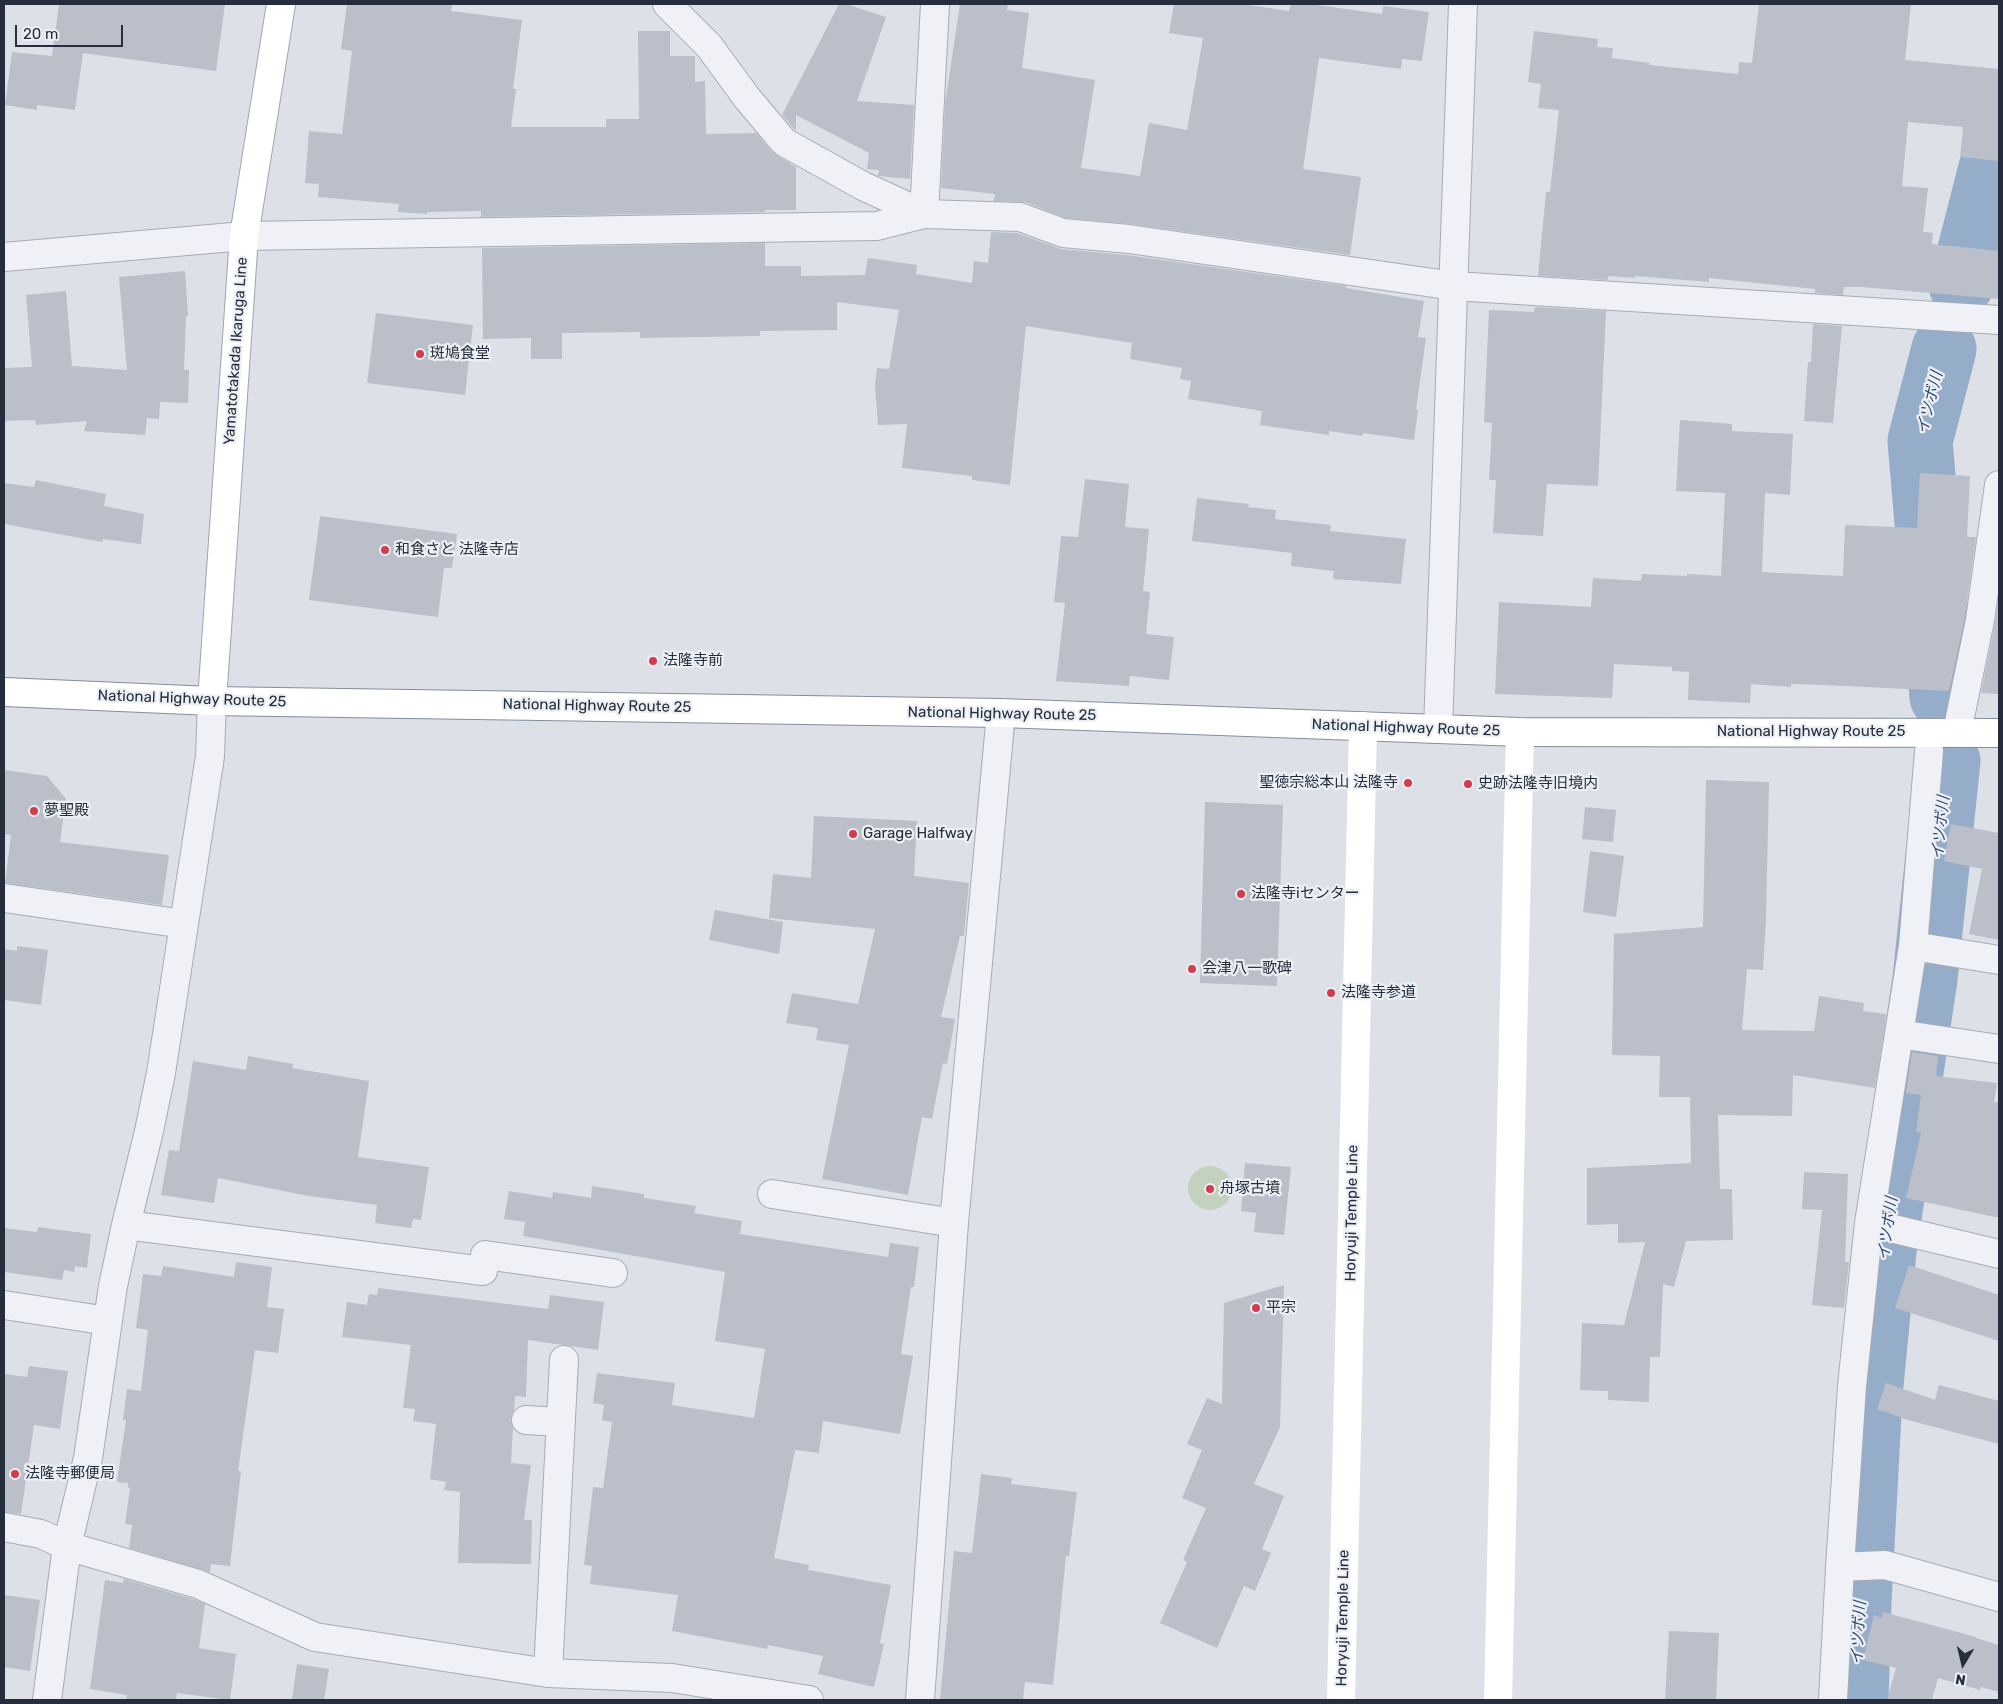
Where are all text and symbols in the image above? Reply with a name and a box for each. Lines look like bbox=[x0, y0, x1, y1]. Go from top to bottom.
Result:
scale bar bbox=[18, 15, 125, 47]
text: 20 m bbox=[23, 25, 58, 43]
street label: Yamatotakada Ikaruga Line bbox=[220, 256, 252, 446]
place label: 斑鳩食堂 bbox=[430, 345, 490, 363]
marker: 斑鳩食堂 bbox=[414, 348, 426, 360]
water label: イツボ川 bbox=[1913, 370, 1947, 436]
place label: 和食さと 法隆寺店 bbox=[395, 541, 519, 559]
marker: 和食さと 法隆寺店 bbox=[379, 544, 391, 556]
place label: 法隆寺前 bbox=[663, 652, 723, 670]
marker: 法隆寺前 bbox=[647, 655, 659, 667]
street label: National Highway Route 25 bbox=[97, 687, 287, 711]
street label: National Highway Route 25 bbox=[503, 695, 691, 717]
street label: National Highway Route 25 bbox=[908, 703, 1096, 725]
street label: National Highway Route 25 bbox=[1311, 716, 1501, 740]
street label: National Highway Route 25 bbox=[1717, 723, 1905, 741]
place label: 聖徳宗総本山 法隆寺 bbox=[1259, 774, 1398, 792]
place label: 史跡法隆寺旧境内 bbox=[1478, 775, 1598, 793]
marker: 聖徳宗総本山 法隆寺 bbox=[1402, 777, 1414, 789]
marker: 史跡法隆寺旧境内 bbox=[1462, 778, 1474, 790]
water label: イツボ川 bbox=[1928, 795, 1954, 861]
place label: 夢聖殿 bbox=[44, 802, 89, 820]
marker: 夢聖殿 bbox=[28, 805, 40, 817]
place label: Garage Halfway bbox=[863, 825, 973, 843]
marker: Garage Halfway bbox=[847, 828, 859, 840]
place label: 法隆寺iセンター bbox=[1251, 885, 1360, 903]
marker: 法隆寺iセンター bbox=[1235, 888, 1247, 900]
place label: 会津八一歌碑 bbox=[1202, 960, 1292, 978]
marker: 会津八一歌碑 bbox=[1186, 963, 1198, 975]
place label: 法隆寺参道 bbox=[1341, 984, 1416, 1002]
marker: 法隆寺参道 bbox=[1325, 987, 1337, 999]
street label: Horyuji Temple Line bbox=[1342, 1144, 1362, 1282]
place label: 舟塚古墳 bbox=[1220, 1180, 1280, 1198]
marker: 舟塚古墳 bbox=[1204, 1183, 1216, 1195]
water label: イツボ川 bbox=[1874, 1196, 1902, 1262]
place label: 平宗 bbox=[1266, 1299, 1296, 1317]
marker: 平宗 bbox=[1250, 1302, 1262, 1314]
place label: 法隆寺郵便局 bbox=[25, 1465, 115, 1483]
marker: 法隆寺郵便局 bbox=[9, 1468, 21, 1480]
street label: Horyuji Temple Line bbox=[1333, 1549, 1353, 1687]
water label: イツボ川 bbox=[1848, 1601, 1870, 1665]
north arrow bbox=[1938, 1639, 1988, 1689]
text: N bbox=[1954, 1670, 1967, 1688]

